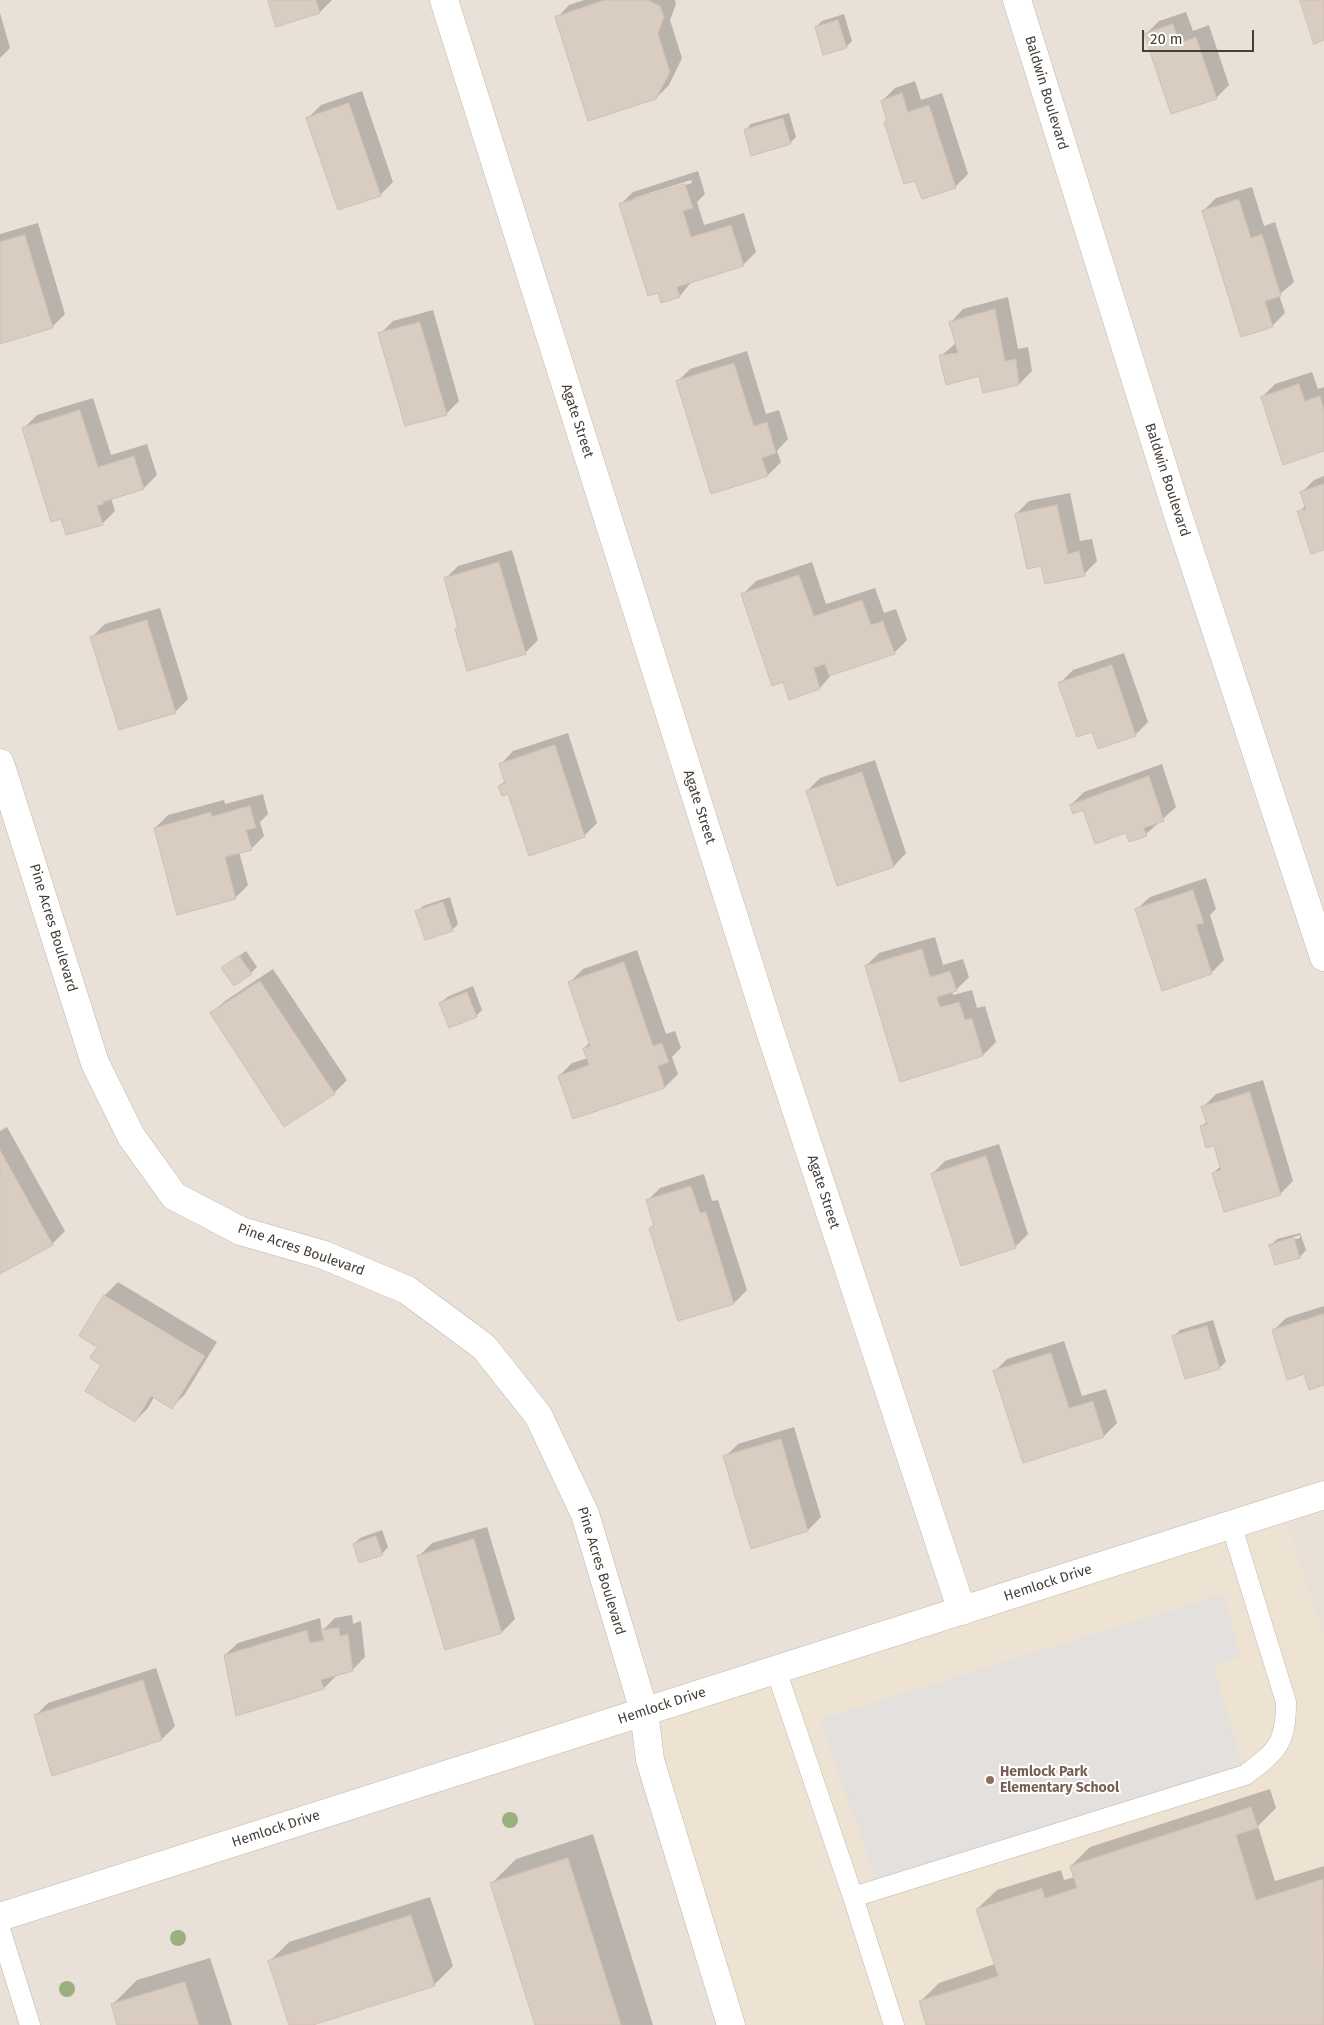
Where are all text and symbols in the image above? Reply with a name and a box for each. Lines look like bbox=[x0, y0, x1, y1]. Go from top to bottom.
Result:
scale bar bbox=[1144, 20, 1256, 52]
text: 20 m bbox=[1150, 30, 1183, 48]
street label: Baldwin Boulevard bbox=[1021, 34, 1071, 152]
street label: Agate Street bbox=[557, 382, 597, 460]
street label: Baldwin Boulevard bbox=[1141, 421, 1193, 539]
street label: Agate Street bbox=[679, 768, 719, 846]
street label: Pine Acres Boulevard bbox=[25, 862, 81, 994]
street label: Agate Street bbox=[803, 1153, 843, 1231]
street label: Pine Acres Boulevard bbox=[235, 1220, 367, 1280]
street label: Pine Acres Boulevard bbox=[573, 1505, 629, 1637]
street label: Hemlock Drive bbox=[1002, 1561, 1094, 1605]
street label: Hemlock Drive bbox=[616, 1684, 708, 1728]
place label: Hemlock Park Elementary School bbox=[1000, 1764, 1119, 1796]
marker: Hemlock Park Elementary School bbox=[984, 1774, 996, 1786]
street label: Hemlock Drive bbox=[230, 1807, 322, 1851]

